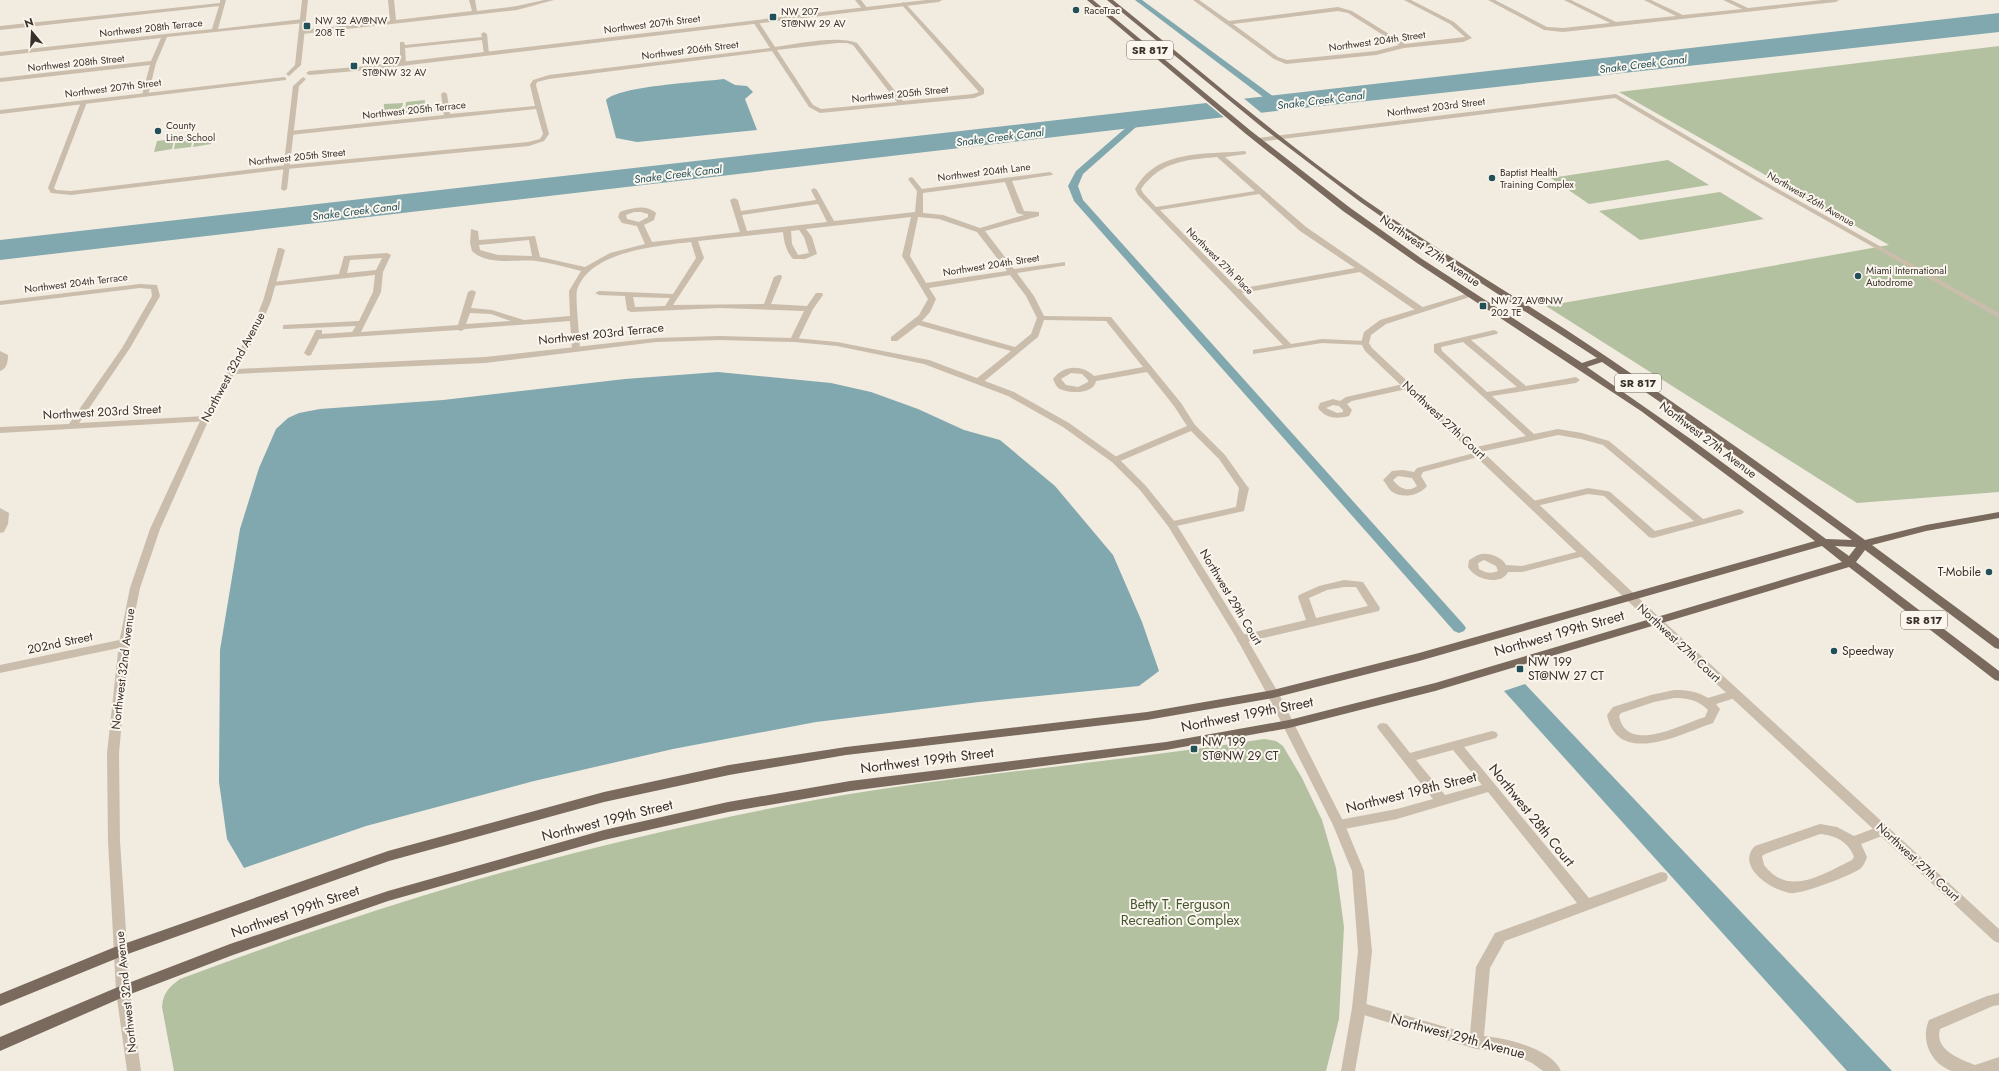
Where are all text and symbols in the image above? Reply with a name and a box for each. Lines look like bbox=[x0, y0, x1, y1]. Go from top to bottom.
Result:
place label: RaceTrac bbox=[1084, 3, 1120, 18]
place label: NW 207 ST@NW 29 AV bbox=[781, 4, 846, 31]
marker: RaceTrac bbox=[1071, 5, 1081, 15]
street label: Northwest 207th Street bbox=[603, 11, 702, 37]
north arrow bbox=[12, 12, 52, 52]
marker: NW 207 ST@NW 29 AV bbox=[768, 12, 778, 22]
place label: NW 32 AV@NW 208 TE bbox=[315, 13, 387, 40]
text: N bbox=[22, 14, 36, 31]
street label: Northwest 208th Terrace bbox=[99, 15, 203, 41]
marker: NW 32 AV@NW 208 TE bbox=[302, 21, 312, 31]
street label: Northwest 204th Street bbox=[1328, 27, 1427, 55]
street label: Northwest 206th Street bbox=[641, 37, 740, 63]
road number: SR 817 bbox=[1127, 41, 1173, 59]
street label: Northwest 208th Street bbox=[27, 50, 126, 76]
water label: Snake Creek Canal bbox=[1598, 51, 1688, 77]
place label: NW 207 ST@NW 32 AV bbox=[362, 53, 427, 80]
marker: NW 207 ST@NW 32 AV bbox=[349, 61, 359, 71]
street label: Northwest 207th Street bbox=[64, 75, 163, 101]
street label: Northwest 205th Street bbox=[851, 81, 950, 107]
water label: Snake Creek Canal bbox=[1276, 87, 1366, 113]
street label: Northwest 203rd Street bbox=[1386, 93, 1486, 120]
street label: Northwest 205th Terrace bbox=[362, 97, 466, 123]
place label: County Line School bbox=[166, 118, 215, 145]
water label: Snake Creek Canal bbox=[955, 124, 1045, 150]
marker: County Line School bbox=[153, 126, 163, 136]
street label: Northwest 205th Street bbox=[248, 144, 347, 170]
street label: Northwest 204th Lane bbox=[937, 159, 1031, 185]
water label: Snake Creek Canal bbox=[633, 161, 723, 187]
place label: Baptist Health Training Complex bbox=[1500, 165, 1575, 192]
street label: Northwest 26th Avenue bbox=[1764, 168, 1858, 230]
marker: Baptist Health Training Complex bbox=[1487, 173, 1497, 183]
water label: Snake Creek Canal bbox=[311, 198, 401, 224]
street label: Northwest 27th Avenue bbox=[1376, 211, 1484, 291]
street label: Northwest 27th Place bbox=[1183, 224, 1257, 298]
street label: Northwest 204th Street bbox=[942, 250, 1041, 280]
place label: Miami International Autodrome bbox=[1866, 263, 1946, 290]
street label: Northwest 204th Terrace bbox=[23, 269, 129, 297]
marker: Miami International Autodrome bbox=[1853, 271, 1863, 281]
place label: NW 27 AV@NW 202 TE bbox=[1491, 293, 1563, 320]
marker: NW 27 AV@NW 202 TE bbox=[1478, 301, 1488, 311]
street label: Northwest 32nd Avenue bbox=[196, 309, 270, 425]
street label: Northwest 203rd Terrace bbox=[537, 318, 665, 350]
road number: SR 817 bbox=[1615, 374, 1661, 392]
street label: Northwest 27th Court bbox=[1398, 376, 1490, 464]
street label: Northwest 27th Avenue bbox=[1656, 397, 1760, 483]
street label: Northwest 203rd Street bbox=[42, 400, 162, 424]
street label: Northwest 29th Court bbox=[1195, 546, 1267, 649]
place label: T-Mobile bbox=[1938, 563, 1981, 581]
marker: T-Mobile bbox=[1984, 567, 1994, 577]
street label: Northwest 27th Court bbox=[1633, 599, 1725, 687]
street label: Northwest 199th Street bbox=[1492, 605, 1627, 661]
street label: Northwest 32nd Avenue bbox=[107, 607, 139, 731]
road number: SR 817 bbox=[1901, 611, 1947, 629]
street label: 202nd Street bbox=[26, 627, 94, 659]
place label: Speedway bbox=[1842, 642, 1894, 660]
marker: Speedway bbox=[1829, 646, 1839, 656]
place label: NW 199 ST@NW 27 CT bbox=[1528, 653, 1604, 685]
marker: NW 199 ST@NW 27 CT bbox=[1515, 664, 1525, 674]
street label: Northwest 199th Street bbox=[1179, 691, 1315, 737]
place label: NW 199 ST@NW 29 CT bbox=[1202, 733, 1279, 765]
street label: Northwest 199th Street bbox=[859, 742, 996, 778]
marker: NW 199 ST@NW 29 CT bbox=[1189, 744, 1199, 754]
street label: Northwest 28th Court bbox=[1484, 759, 1580, 871]
street label: Northwest 198th Street bbox=[1344, 766, 1479, 818]
street label: Northwest 199th Street bbox=[539, 794, 675, 846]
street label: Northwest 27th Court bbox=[1872, 818, 1964, 906]
street label: Northwest 199th Street bbox=[228, 879, 362, 942]
park label: Betty T. Ferguson Recreation Complex bbox=[1121, 894, 1239, 930]
street label: Northwest 32nd Avenue bbox=[111, 930, 141, 1054]
street label: Northwest 29th Avenue bbox=[1389, 1008, 1527, 1064]

